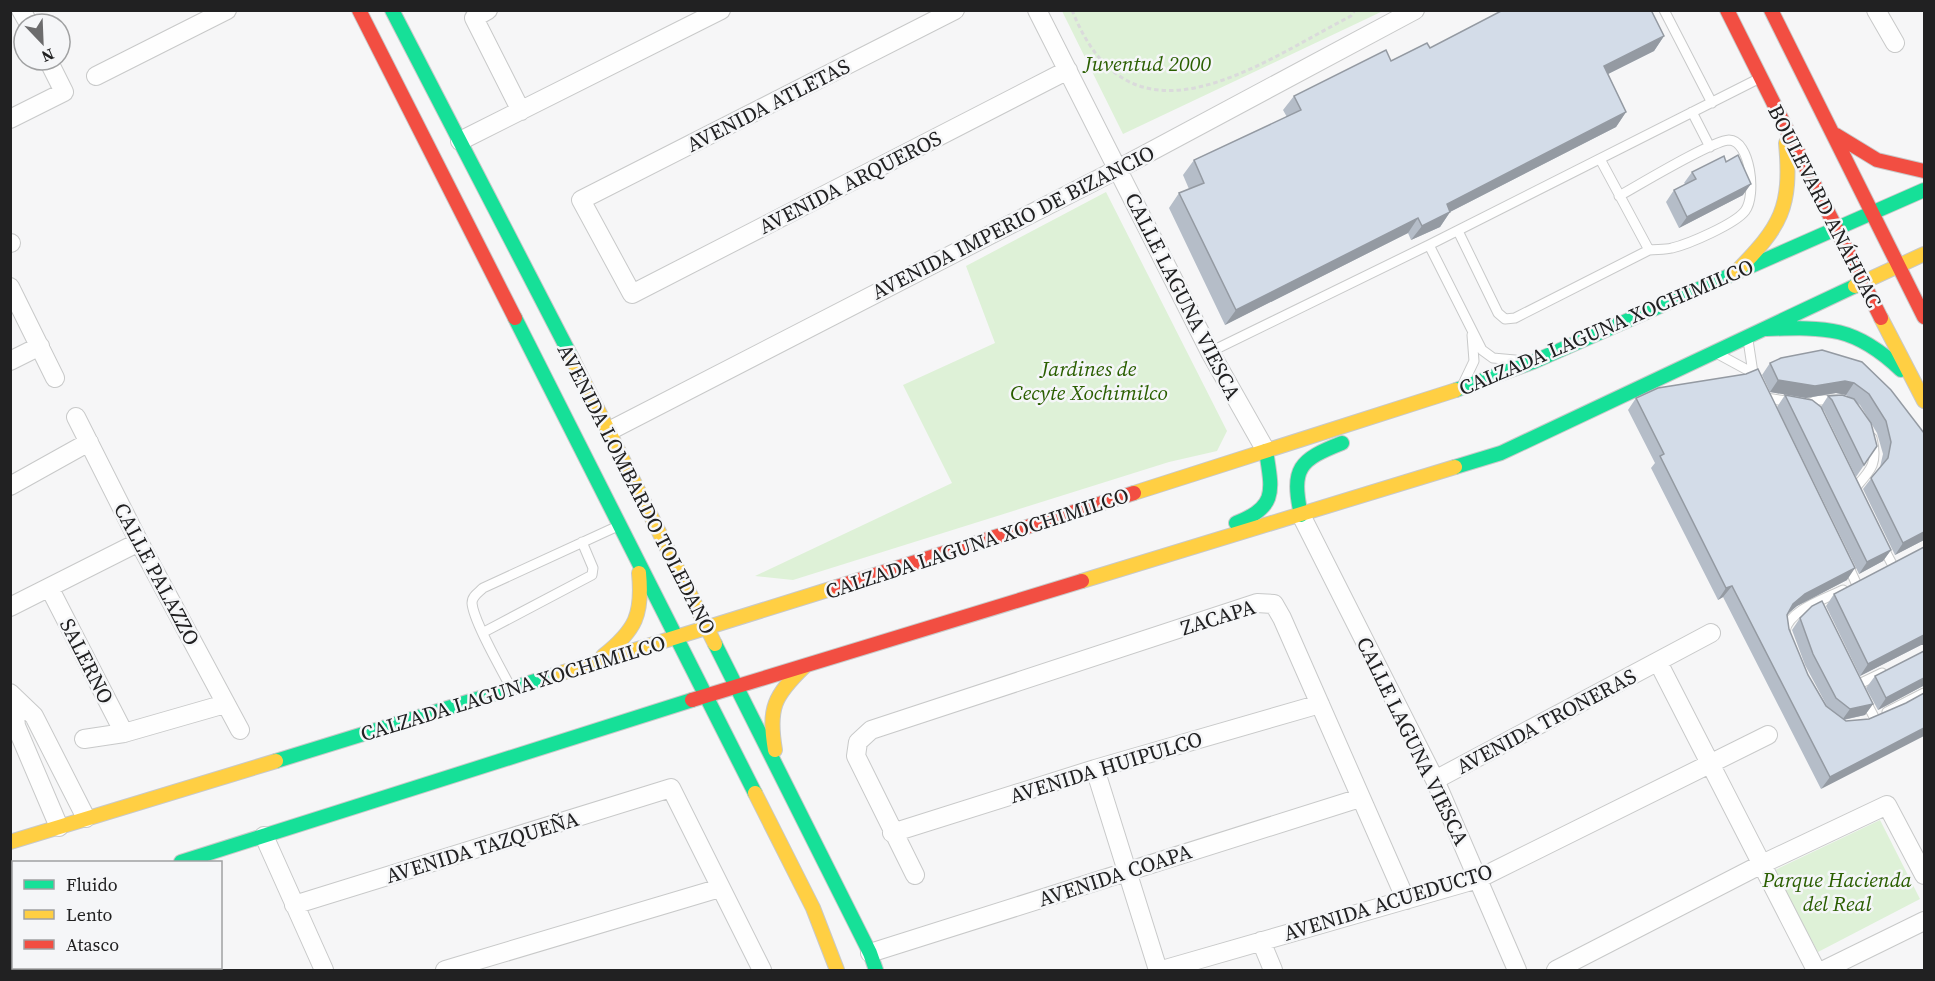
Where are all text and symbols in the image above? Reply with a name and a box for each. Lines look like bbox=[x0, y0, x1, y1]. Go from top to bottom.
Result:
north arrow bbox=[12, 12, 72, 72]
text: N bbox=[38, 43, 58, 68]
park label: Juventud 2000 bbox=[1082, 49, 1211, 78]
street label: AVENIDA ATLETAS bbox=[681, 51, 855, 159]
street label: BOULEVARD ANÁHUAC bbox=[1761, 100, 1889, 312]
street label: AVENIDA ARQUEROS bbox=[754, 123, 946, 241]
street label: AVENIDA IMPERIO DE BIZANCIO bbox=[867, 138, 1159, 306]
street label: CALLE LAGUNA VIESCA bbox=[1118, 187, 1248, 405]
street label: CALZADA LAGUNA XOCHIMILCO bbox=[1454, 252, 1758, 402]
street label: AVENIDA LOMBARDO TOLEDANO bbox=[551, 339, 723, 639]
park label: Jardines de Cecyte Xochimilco bbox=[1010, 354, 1168, 407]
street label: CALZADA LAGUNA XOCHIMILCO bbox=[822, 480, 1132, 606]
street label: CALLE PALAZZO bbox=[107, 498, 207, 650]
street label: ZACAPA bbox=[1177, 592, 1259, 642]
street label: SALERNO bbox=[53, 613, 121, 709]
street label: CALZADA LAGUNA XOCHIMILCO bbox=[357, 628, 669, 748]
street label: CALLE LAGUNA VIESCA bbox=[1350, 632, 1476, 850]
street label: AVENIDA TRONERAS bbox=[1451, 661, 1641, 781]
street label: AVENIDA HUIPULCO bbox=[1006, 724, 1206, 810]
street label: AVENIDA TAZQUEÑA bbox=[382, 804, 582, 890]
street label: AVENIDA COAPA bbox=[1035, 837, 1196, 913]
street label: AVENIDA ACUEDUCTO bbox=[1280, 856, 1496, 948]
legend bbox=[12, 861, 222, 969]
park label: Parque Hacienda del Real bbox=[1761, 865, 1912, 918]
text: Fluido bbox=[66, 872, 118, 897]
text: Lento bbox=[66, 902, 113, 927]
text: Atasco bbox=[66, 932, 119, 957]

